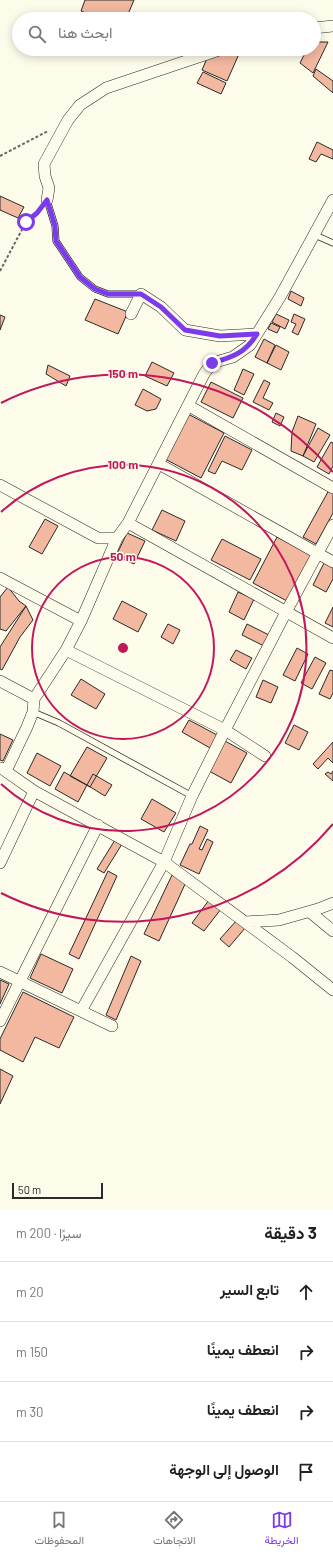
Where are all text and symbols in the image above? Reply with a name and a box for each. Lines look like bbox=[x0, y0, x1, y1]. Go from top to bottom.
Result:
search box bbox=[12, 12, 321, 56]
icon: search bbox=[26, 23, 48, 45]
text: ابحث هنا bbox=[58, 23, 112, 41]
route start bbox=[17, 213, 35, 231]
route end bbox=[203, 354, 221, 372]
text: 150 m bbox=[108, 366, 138, 380]
text: 100 m bbox=[108, 457, 138, 471]
text: 50 m bbox=[110, 549, 136, 563]
centre of rings bbox=[116, 641, 130, 655]
scale bar bbox=[12, 1181, 103, 1200]
text: 50 m bbox=[18, 1183, 41, 1196]
text: 3 دقيقة bbox=[264, 1222, 317, 1242]
text: سيرًا · 200 m bbox=[16, 1225, 82, 1241]
text: تابع السير bbox=[220, 1280, 279, 1298]
icon: ahead bbox=[295, 1281, 317, 1303]
text: 20 m bbox=[16, 1284, 44, 1300]
text: انعطف يمينًا bbox=[207, 1340, 279, 1358]
icon: right bbox=[295, 1341, 317, 1363]
text: 150 m bbox=[16, 1344, 48, 1360]
text: انعطف يمينًا bbox=[207, 1400, 279, 1418]
icon: right bbox=[295, 1401, 317, 1423]
text: 30 m bbox=[16, 1404, 43, 1420]
text: الوصول إلى الوجهة bbox=[169, 1460, 279, 1478]
icon: arrive bbox=[295, 1461, 317, 1483]
tab: المحفوظات bbox=[34, 1509, 84, 1550]
tab: الاتجاهات bbox=[153, 1509, 196, 1550]
tab: الخريطة bbox=[265, 1509, 299, 1550]

